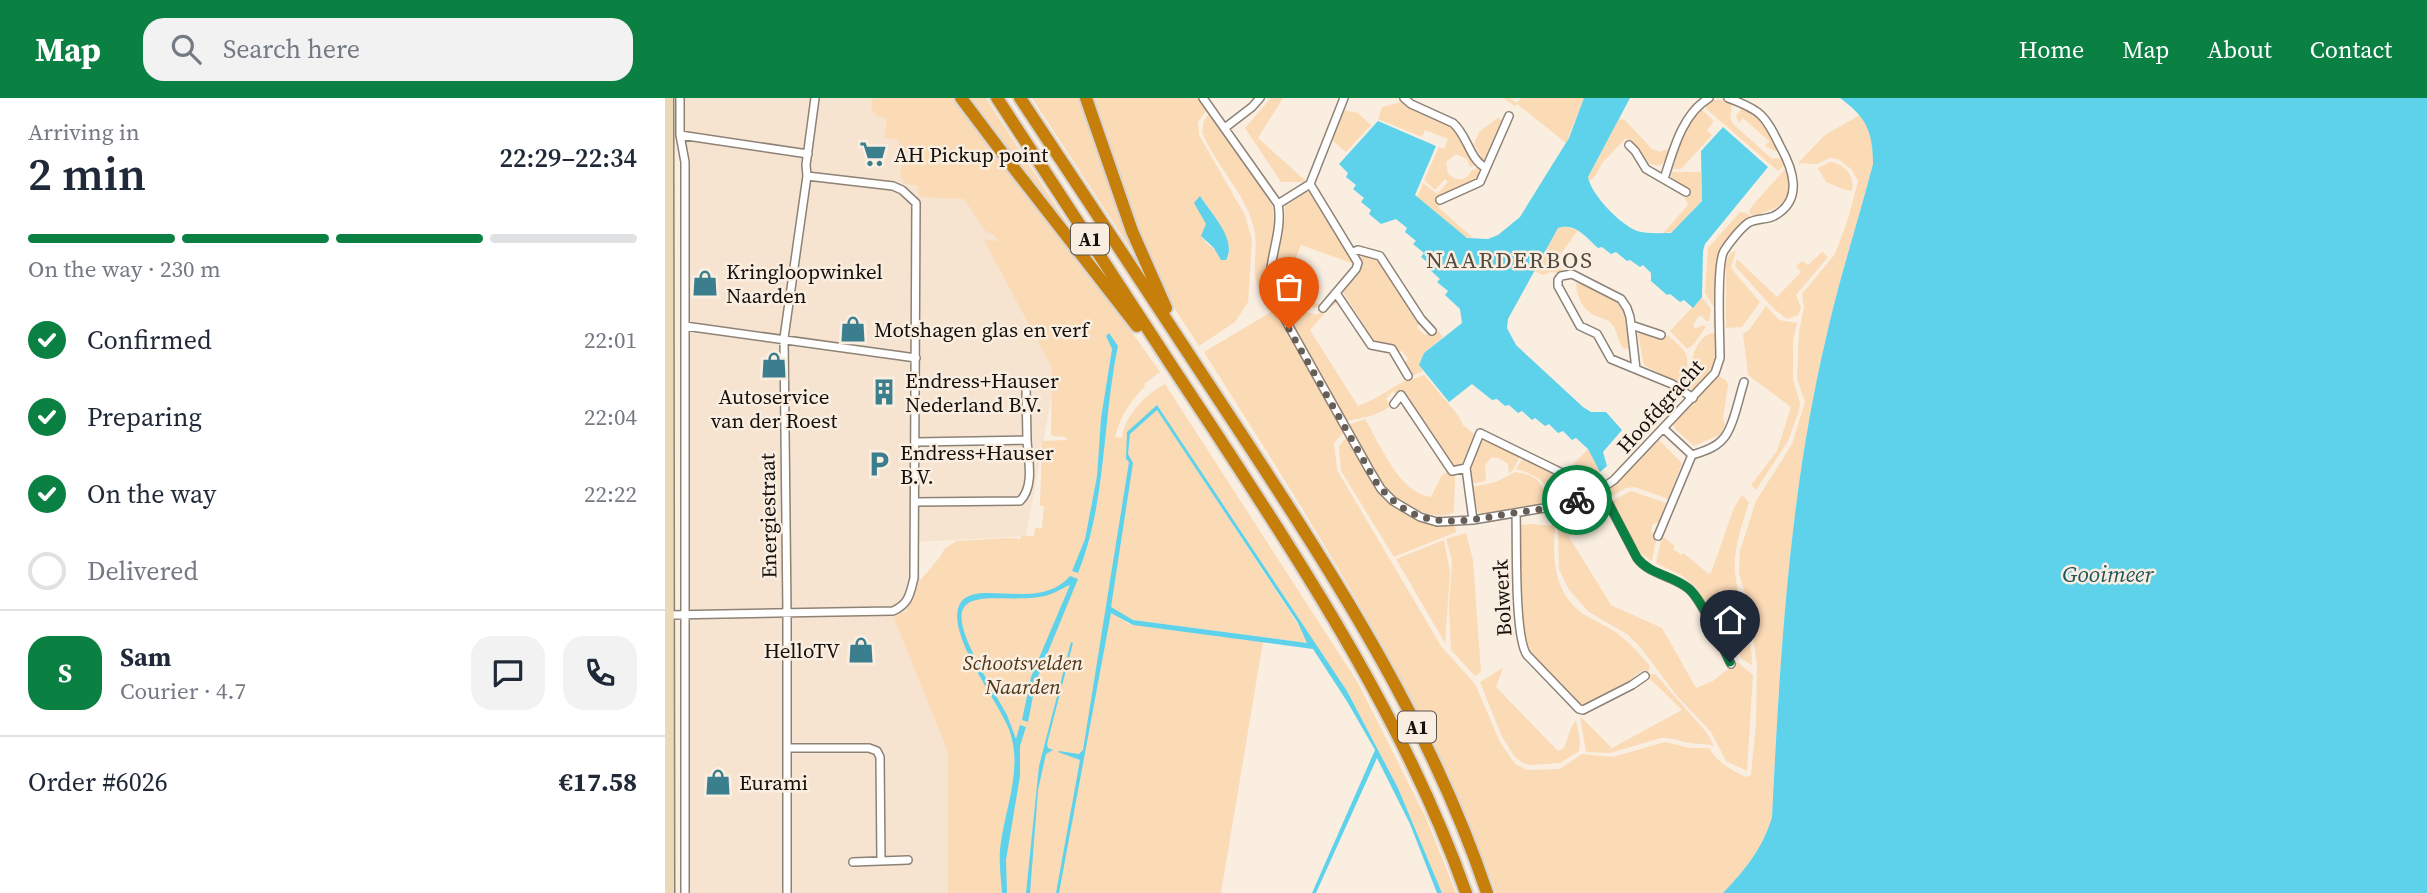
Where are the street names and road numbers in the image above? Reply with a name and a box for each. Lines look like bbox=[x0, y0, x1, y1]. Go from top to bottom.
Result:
road number: A1 bbox=[1071, 223, 1109, 254]
street label: Hoofdgracht bbox=[1610, 352, 1710, 459]
street label: Energiestraat bbox=[752, 453, 784, 579]
street label: Bolwerk bbox=[1485, 558, 1518, 637]
road number: A1 bbox=[1398, 712, 1436, 742]

